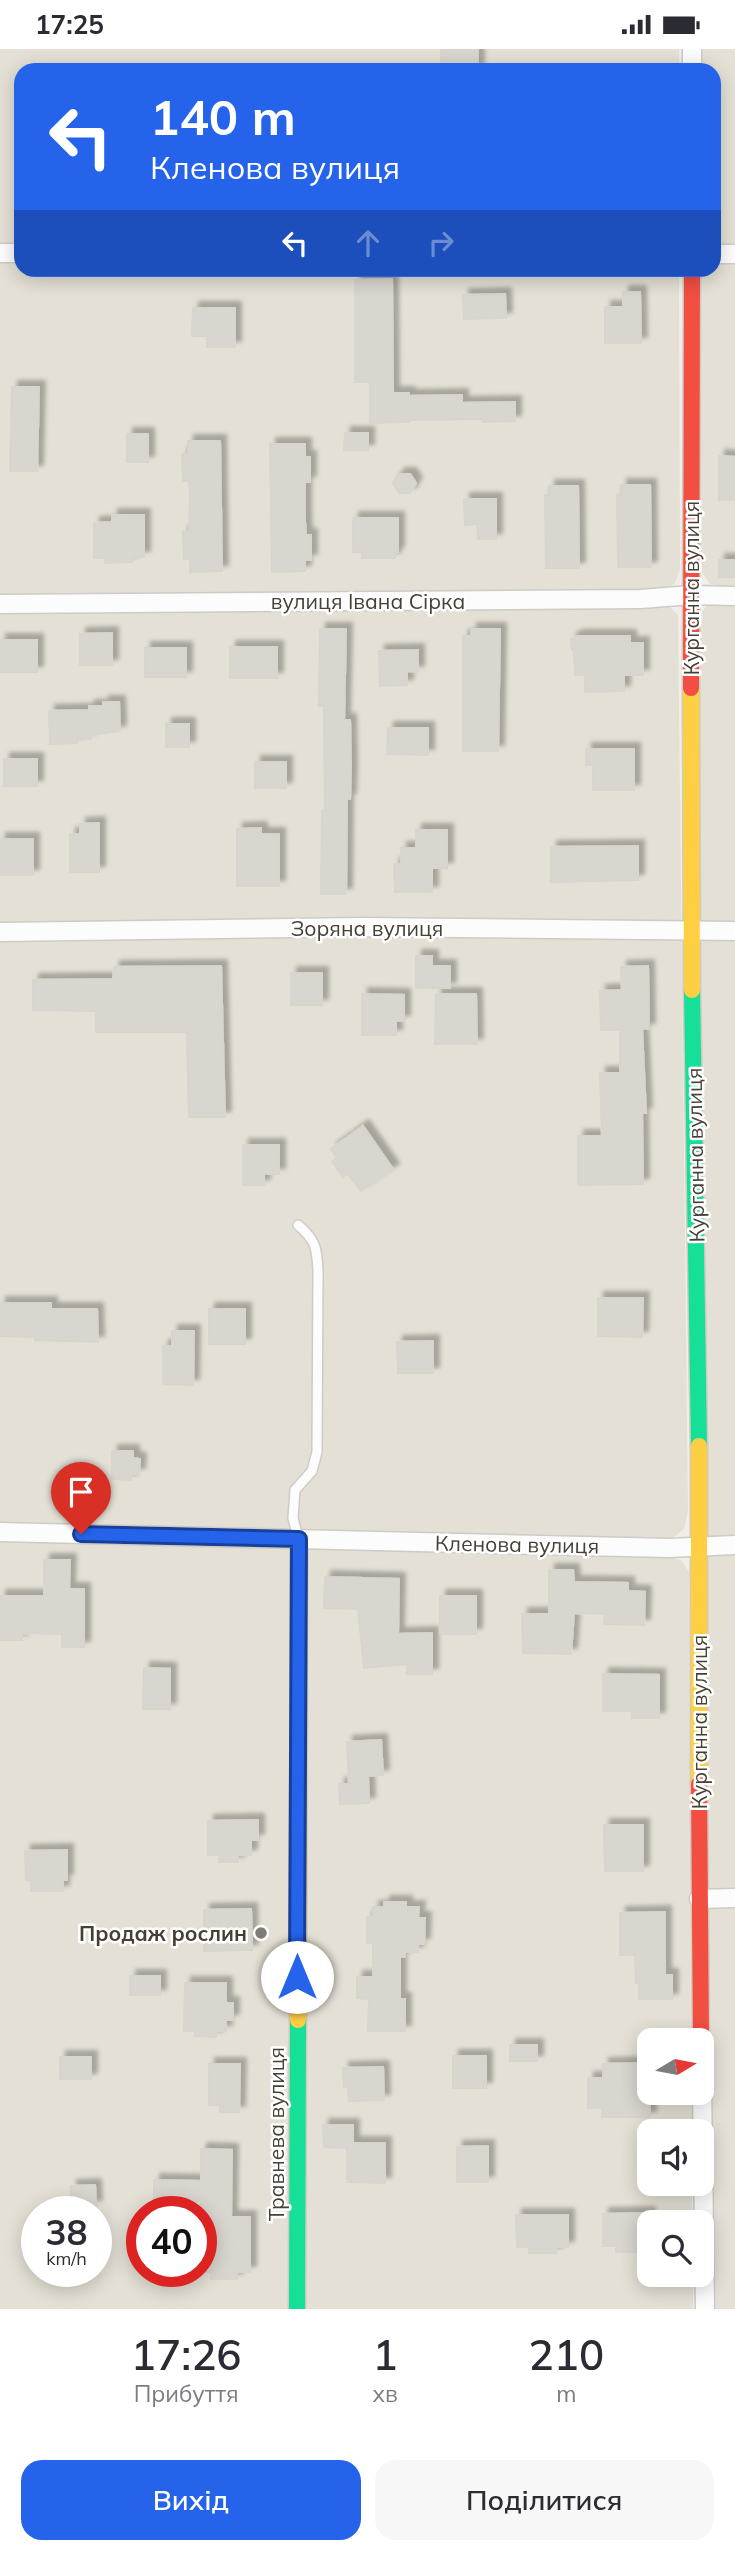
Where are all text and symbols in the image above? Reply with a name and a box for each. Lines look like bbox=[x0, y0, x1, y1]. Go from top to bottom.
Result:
text: 17:25 bbox=[35, 8, 104, 41]
text: 140 m bbox=[150, 86, 296, 147]
icon: left bbox=[35, 91, 126, 182]
text: Кленова вулиця bbox=[150, 147, 400, 187]
icon: left bbox=[276, 224, 314, 262]
icon: ahead bbox=[349, 224, 387, 262]
icon: right bbox=[422, 224, 460, 262]
street label: Курганна вулиця bbox=[678, 501, 704, 675]
street label: вулиця Івана Сірка bbox=[271, 588, 465, 614]
street label: Зоряна вулиця bbox=[291, 915, 443, 941]
street label: Курганна вулиця bbox=[680, 1067, 710, 1243]
pin bbox=[51, 1462, 111, 1534]
icon: arrive bbox=[62, 1473, 100, 1511]
street label: Кленова вулиця bbox=[435, 1530, 599, 1558]
street label: Курганна вулиця bbox=[686, 1635, 712, 1809]
place label: Продаж рослин bbox=[79, 1920, 247, 1946]
marker: Продаж рослин bbox=[253, 1925, 269, 1941]
position arrow bbox=[260, 1940, 334, 2014]
north arrow bbox=[637, 2028, 714, 2105]
map controls bbox=[637, 2028, 714, 2287]
street label: Травнева вулиця bbox=[263, 2047, 289, 2221]
button: sound bbox=[637, 2119, 714, 2196]
speed limit sign: 40 bbox=[126, 2196, 217, 2287]
text: 38 bbox=[45, 2210, 88, 2254]
button: search bbox=[637, 2210, 714, 2287]
text: km/h bbox=[46, 2247, 87, 2270]
text: 17:26 bbox=[131, 2328, 242, 2381]
text: 1 bbox=[372, 2328, 398, 2381]
text: 210 bbox=[529, 2328, 604, 2381]
text: Прибуття bbox=[134, 2379, 239, 2408]
text: хв bbox=[372, 2379, 398, 2408]
text: m bbox=[556, 2379, 576, 2408]
button: Вихід bbox=[21, 2460, 361, 2540]
button: Поділитися bbox=[375, 2460, 714, 2540]

